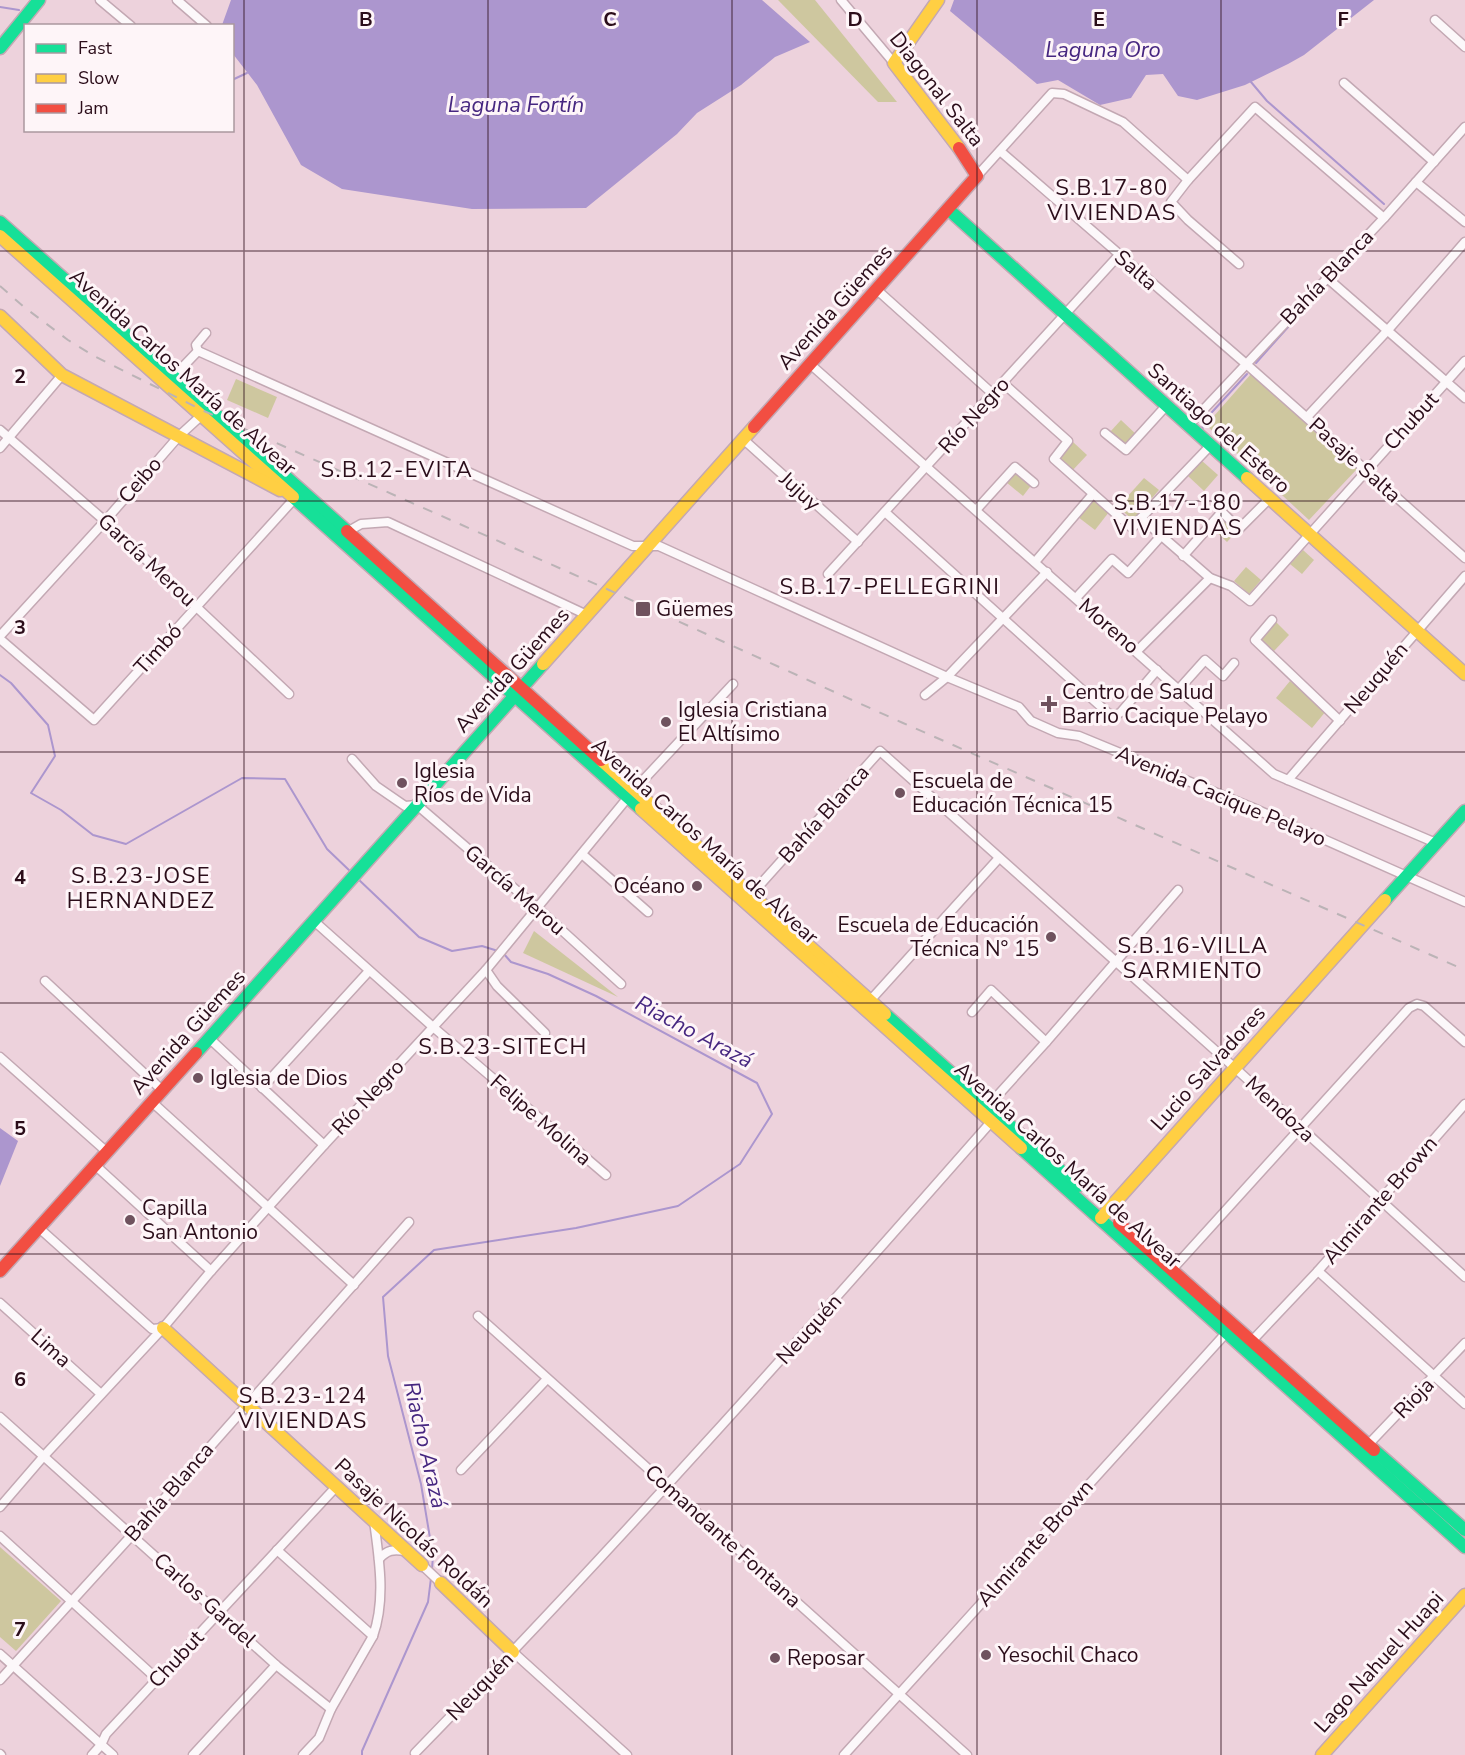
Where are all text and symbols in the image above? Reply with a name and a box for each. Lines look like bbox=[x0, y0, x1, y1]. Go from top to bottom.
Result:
text: B bbox=[359, 6, 373, 33]
text: C bbox=[603, 6, 617, 33]
text: D bbox=[847, 6, 863, 33]
text: E bbox=[1093, 6, 1105, 33]
text: F bbox=[1337, 6, 1349, 33]
legend bbox=[24, 24, 234, 132]
street label: Diagonal Salta bbox=[883, 26, 991, 152]
water label: Laguna Oro bbox=[1045, 35, 1161, 65]
text: Fast bbox=[78, 36, 113, 60]
text: Slow bbox=[78, 66, 119, 90]
water label: Laguna Fortín bbox=[448, 90, 584, 120]
text: Jam bbox=[77, 96, 109, 120]
district label: S.B.17-80 VIVIENDAS bbox=[1046, 173, 1177, 228]
street label: Bahía Blanca bbox=[1274, 223, 1380, 331]
street label: Avenida Güemes bbox=[771, 238, 899, 376]
street label: Salta bbox=[1108, 244, 1164, 296]
street label: Avenida Carlos María de Alvear bbox=[63, 262, 303, 482]
street label: Santiago del Estero bbox=[1142, 356, 1296, 500]
text: 2 bbox=[14, 363, 26, 390]
street label: Río Negro bbox=[932, 371, 1016, 459]
street label: Chubut bbox=[1377, 385, 1445, 456]
street label: Pasaje Salta bbox=[1303, 411, 1407, 509]
street label: Ceibo bbox=[112, 451, 168, 509]
district label: S.B.12-EVITA bbox=[321, 455, 473, 485]
street label: Jujuy bbox=[773, 464, 827, 517]
district label: S.B.17-180 VIVIENDAS bbox=[1112, 488, 1243, 543]
street label: García Merou bbox=[92, 507, 202, 613]
district label: S.B.17-PELLEGRINI bbox=[780, 572, 1000, 602]
street label: Moreno bbox=[1073, 592, 1145, 660]
place label: Güemes bbox=[656, 595, 733, 623]
marker: Güemes bbox=[634, 600, 652, 618]
street label: Avenida Güemes bbox=[448, 601, 576, 739]
text: 3 bbox=[14, 614, 26, 641]
street label: Timbó bbox=[128, 618, 188, 680]
street label: Neuquén bbox=[1338, 636, 1414, 720]
place label: Centro de Salud Barrio Cacique Pelayo bbox=[1062, 678, 1268, 730]
marker: Centro de Salud Barrio Cacique Pelayo bbox=[1040, 695, 1058, 713]
place label: Iglesia Cristiana El Altísimo bbox=[678, 696, 827, 748]
marker: Iglesia Cristiana El Altísimo bbox=[659, 715, 673, 729]
street label: Avenida Carlos María de Alvear bbox=[585, 731, 825, 951]
street label: Avenida Cacique Pelayo bbox=[1112, 739, 1330, 853]
place label: Iglesia Ríos de Vida bbox=[414, 757, 532, 809]
street label: Bahía Blanca bbox=[772, 759, 876, 869]
place label: Escuela de Educación Técnica 15 bbox=[912, 767, 1113, 819]
marker: Iglesia Ríos de Vida bbox=[395, 776, 409, 790]
marker: Escuela de Educación Técnica 15 bbox=[893, 786, 907, 800]
street label: García Merou bbox=[459, 838, 571, 942]
district label: S.B.23-JOSE HERNANDEZ bbox=[67, 861, 215, 916]
text: 4 bbox=[14, 864, 26, 891]
place label: Océano bbox=[613, 872, 685, 900]
marker: Océano bbox=[690, 879, 704, 893]
place label: Escuela de Educación Técnica N° 15 bbox=[837, 911, 1039, 963]
marker: Escuela de Educación Técnica N° 15 bbox=[1044, 930, 1058, 944]
district label: S.B.16-VILLA SARMIENTO bbox=[1118, 931, 1268, 986]
street label: Avenida Güemes bbox=[124, 963, 252, 1101]
water label: Riacho Arazá bbox=[630, 988, 758, 1076]
street label: Lucio Salvadores bbox=[1144, 1000, 1272, 1136]
district label: S.B.23-SITECH bbox=[418, 1032, 588, 1062]
street label: Río Negro bbox=[326, 1053, 410, 1141]
street label: Avenida Carlos María de Alvear bbox=[948, 1055, 1188, 1275]
place label: Iglesia de Dios bbox=[210, 1064, 348, 1092]
street label: Felipe Molina bbox=[484, 1068, 598, 1172]
street label: Mendoza bbox=[1239, 1070, 1321, 1148]
marker: Iglesia de Dios bbox=[191, 1071, 205, 1085]
text: 5 bbox=[14, 1115, 26, 1142]
street label: Almirante Brown bbox=[1317, 1130, 1443, 1270]
place label: Capilla San Antonio bbox=[142, 1194, 258, 1246]
marker: Capilla San Antonio bbox=[123, 1213, 137, 1227]
street label: Neuquén bbox=[770, 1288, 848, 1370]
street label: Lima bbox=[25, 1322, 77, 1374]
text: 6 bbox=[14, 1366, 26, 1393]
street label: Rioja bbox=[1388, 1371, 1440, 1425]
water label: Riacho Arazá bbox=[396, 1379, 454, 1512]
district label: S.B.23-124 VIVIENDAS bbox=[237, 1381, 368, 1436]
street label: Bahía Blanca bbox=[118, 1436, 220, 1548]
street label: Pasaje Nicolás Roldán bbox=[328, 1452, 500, 1614]
street label: Comandante Fontana bbox=[639, 1458, 807, 1614]
street label: Almirante Brown bbox=[971, 1474, 1099, 1612]
street label: Carlos Gardel bbox=[148, 1546, 263, 1654]
street label: Lago Nahuel Huapi bbox=[1308, 1585, 1450, 1739]
text: 7 bbox=[14, 1616, 26, 1643]
street label: Chubut bbox=[142, 1624, 210, 1694]
place label: Yesochil Chaco bbox=[997, 1641, 1138, 1669]
place label: Reposar bbox=[787, 1644, 865, 1672]
street label: Neuquén bbox=[440, 1645, 520, 1727]
marker: Yesochil Chaco bbox=[979, 1648, 993, 1662]
marker: Reposar bbox=[768, 1651, 782, 1665]

